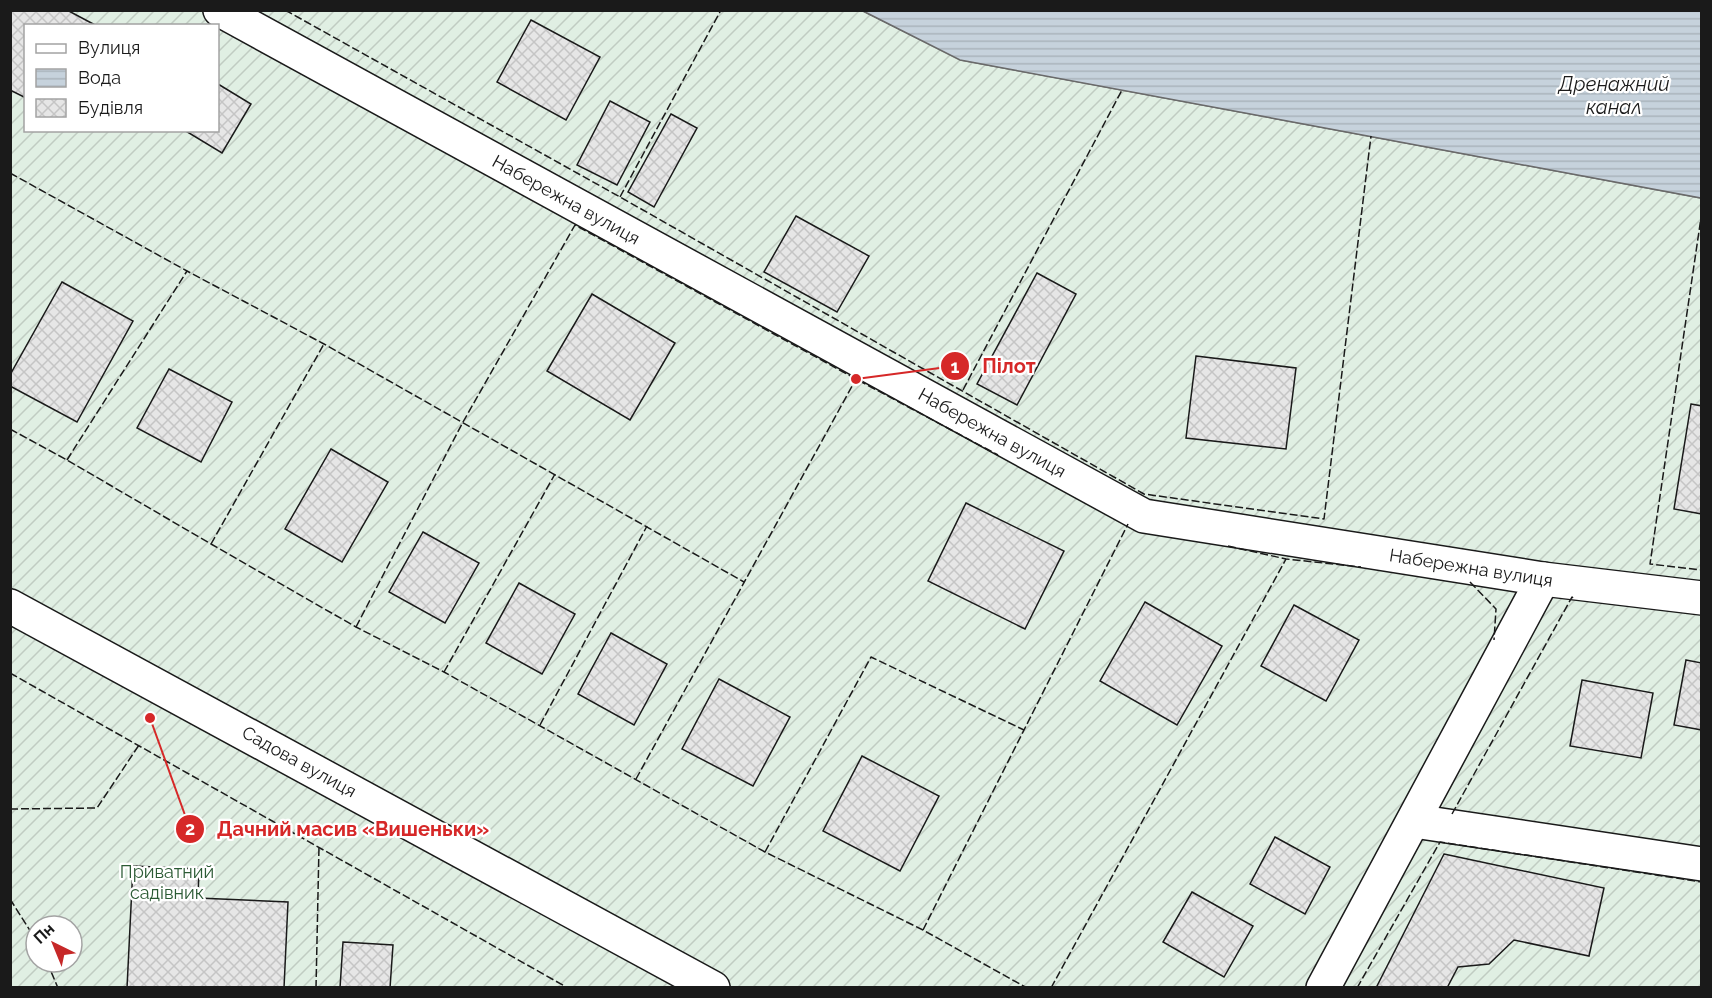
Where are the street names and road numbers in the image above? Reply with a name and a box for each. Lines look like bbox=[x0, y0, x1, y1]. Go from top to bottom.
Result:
street label: Набережна вулиця bbox=[489, 150, 644, 249]
street label: Набережна вулиця bbox=[915, 383, 1070, 482]
street label: Набережна вулиця bbox=[1388, 544, 1554, 591]
street label: Садова вулиця bbox=[238, 721, 360, 802]

